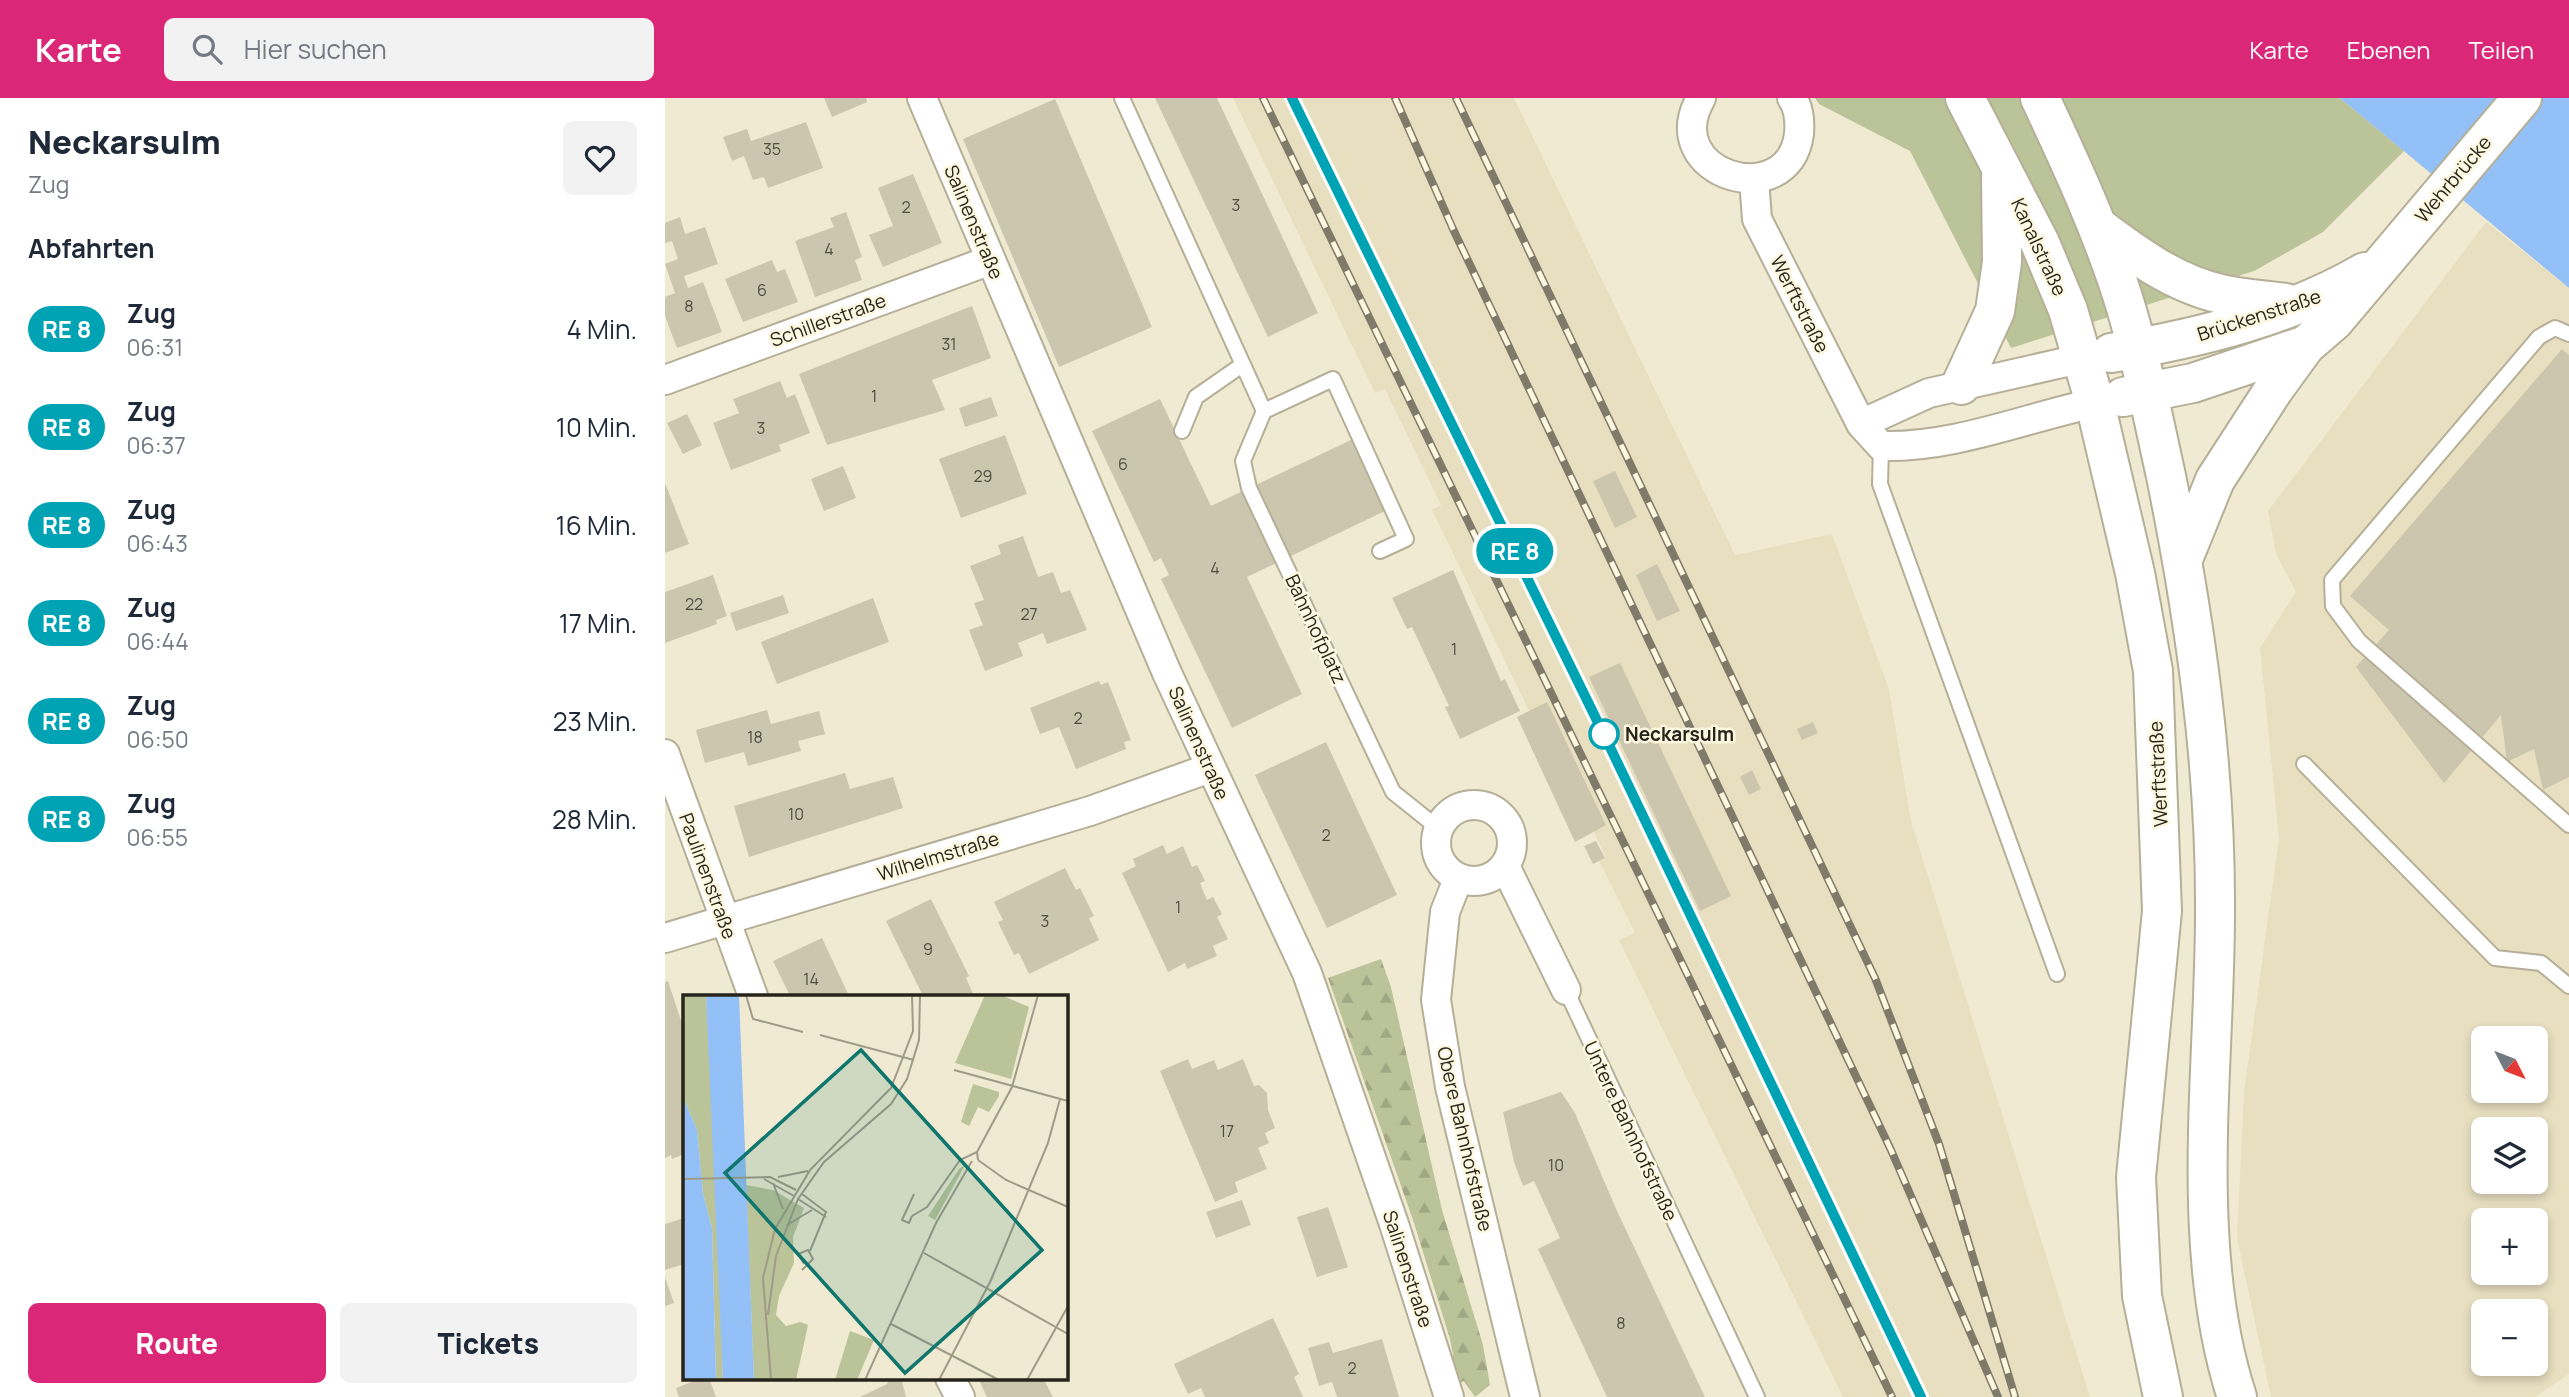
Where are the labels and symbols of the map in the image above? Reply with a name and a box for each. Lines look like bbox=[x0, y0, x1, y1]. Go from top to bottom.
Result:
street label: Wehrbrücke bbox=[2409, 130, 2497, 228]
house number: 35 bbox=[763, 138, 781, 160]
street label: Salinenstraße bbox=[938, 161, 1010, 283]
house number: 3 bbox=[1232, 194, 1240, 216]
street label: Kanalstraße bbox=[2005, 194, 2073, 300]
house number: 2 bbox=[901, 196, 911, 218]
house number: 4 bbox=[824, 238, 834, 260]
street label: Werftstraße bbox=[1764, 251, 1836, 357]
house number: 6 bbox=[757, 279, 767, 301]
street label: Brückenstraße bbox=[2194, 283, 2324, 347]
street label: Schillerstraße bbox=[766, 287, 890, 353]
house number: 8 bbox=[684, 295, 694, 317]
house number: 31 bbox=[941, 333, 957, 355]
house number: 1 bbox=[871, 385, 877, 407]
house number: 3 bbox=[757, 417, 765, 439]
house number: 6 bbox=[1118, 453, 1128, 475]
house number: 29 bbox=[973, 465, 993, 487]
line badge: RE 8 bbox=[1466, 528, 1564, 574]
house number: 4 bbox=[1210, 557, 1220, 579]
street label: Bahnhofplatz bbox=[1279, 570, 1353, 688]
house number: 22 bbox=[685, 593, 703, 615]
house number: 27 bbox=[1020, 603, 1038, 625]
house number: 1 bbox=[1451, 638, 1457, 660]
street label: Salinenstraße bbox=[1162, 682, 1236, 804]
house number: 2 bbox=[1073, 707, 1083, 729]
marker: Neckarsulm bbox=[1589, 719, 1619, 749]
street label: Werftstraße bbox=[2142, 720, 2174, 828]
place label: Neckarsulm bbox=[1625, 721, 1734, 747]
house number: 18 bbox=[747, 726, 763, 748]
house number: 10 bbox=[788, 803, 804, 825]
street label: Paulinenstraße bbox=[673, 809, 743, 943]
house number: 2 bbox=[1321, 824, 1331, 846]
street label: Wilhelmstraße bbox=[874, 825, 1002, 887]
house number: 1 bbox=[1175, 896, 1181, 918]
house number: 3 bbox=[1041, 910, 1049, 932]
house number: 9 bbox=[923, 938, 933, 960]
house number: 14 bbox=[803, 968, 819, 990]
inset map bbox=[683, 995, 1067, 1380]
north arrow bbox=[2471, 1026, 2548, 1102]
street label: Untere Bahnhofstraße bbox=[1578, 1037, 1684, 1225]
street label: Obere Bahnhofstraße bbox=[1431, 1044, 1499, 1234]
house number: 17 bbox=[1220, 1120, 1234, 1142]
house number: 10 bbox=[1548, 1154, 1564, 1176]
street label: Salinenstraße bbox=[1377, 1207, 1439, 1331]
house number: 8 bbox=[1616, 1312, 1626, 1334]
house number: 2 bbox=[1347, 1357, 1357, 1379]

